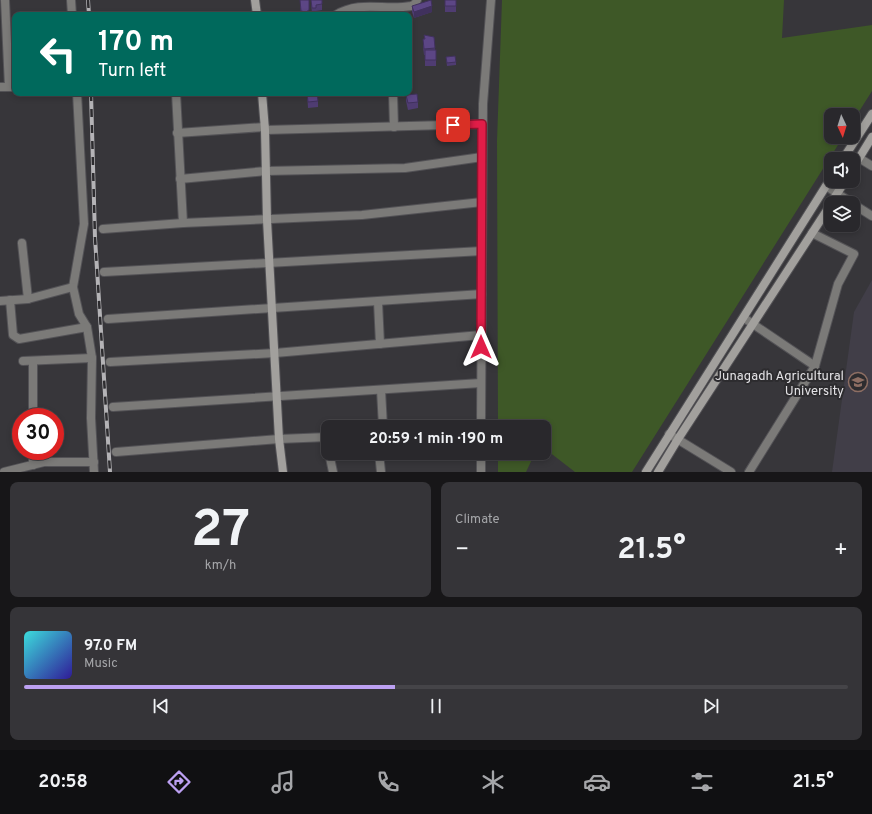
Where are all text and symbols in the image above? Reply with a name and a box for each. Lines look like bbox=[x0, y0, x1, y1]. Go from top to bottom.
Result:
text: 170 m bbox=[98, 25, 174, 61]
icon: left bbox=[32, 28, 84, 80]
text: Turn left bbox=[98, 60, 166, 83]
pin bbox=[436, 108, 470, 142]
north arrow bbox=[824, 108, 860, 144]
map controls bbox=[824, 108, 860, 232]
icon: arrive bbox=[442, 114, 464, 136]
button: sound bbox=[824, 152, 860, 188]
button: layers bbox=[824, 196, 860, 232]
position arrow bbox=[460, 326, 502, 368]
place label: Junagadh Agricultural University bbox=[715, 369, 844, 400]
school or university icon: Junagadh Agricultural University bbox=[847, 371, 869, 393]
speed limit sign: 30 bbox=[12, 408, 64, 460]
text: 20:59 · 1 min · 190 m bbox=[369, 430, 503, 449]
text: 27 bbox=[191, 499, 250, 565]
text: Climate bbox=[455, 512, 500, 528]
text: 21.5° bbox=[617, 532, 686, 569]
text: − bbox=[455, 537, 469, 564]
text: + bbox=[834, 537, 848, 564]
text: km/h bbox=[205, 558, 236, 574]
text: 97.0 FM bbox=[84, 637, 137, 656]
text: Music bbox=[84, 656, 118, 672]
icon: previous bbox=[150, 695, 172, 717]
icon: pause bbox=[425, 695, 447, 717]
icon: next bbox=[700, 695, 722, 717]
icon: directions bbox=[165, 768, 193, 796]
icon: music bbox=[269, 768, 297, 796]
icon: phone bbox=[374, 768, 402, 796]
icon: climate bbox=[479, 768, 507, 796]
icon: car bbox=[583, 768, 611, 796]
icon: filters bbox=[688, 768, 716, 796]
text: 20:58 bbox=[38, 771, 88, 794]
text: 21.5° bbox=[792, 771, 834, 794]

